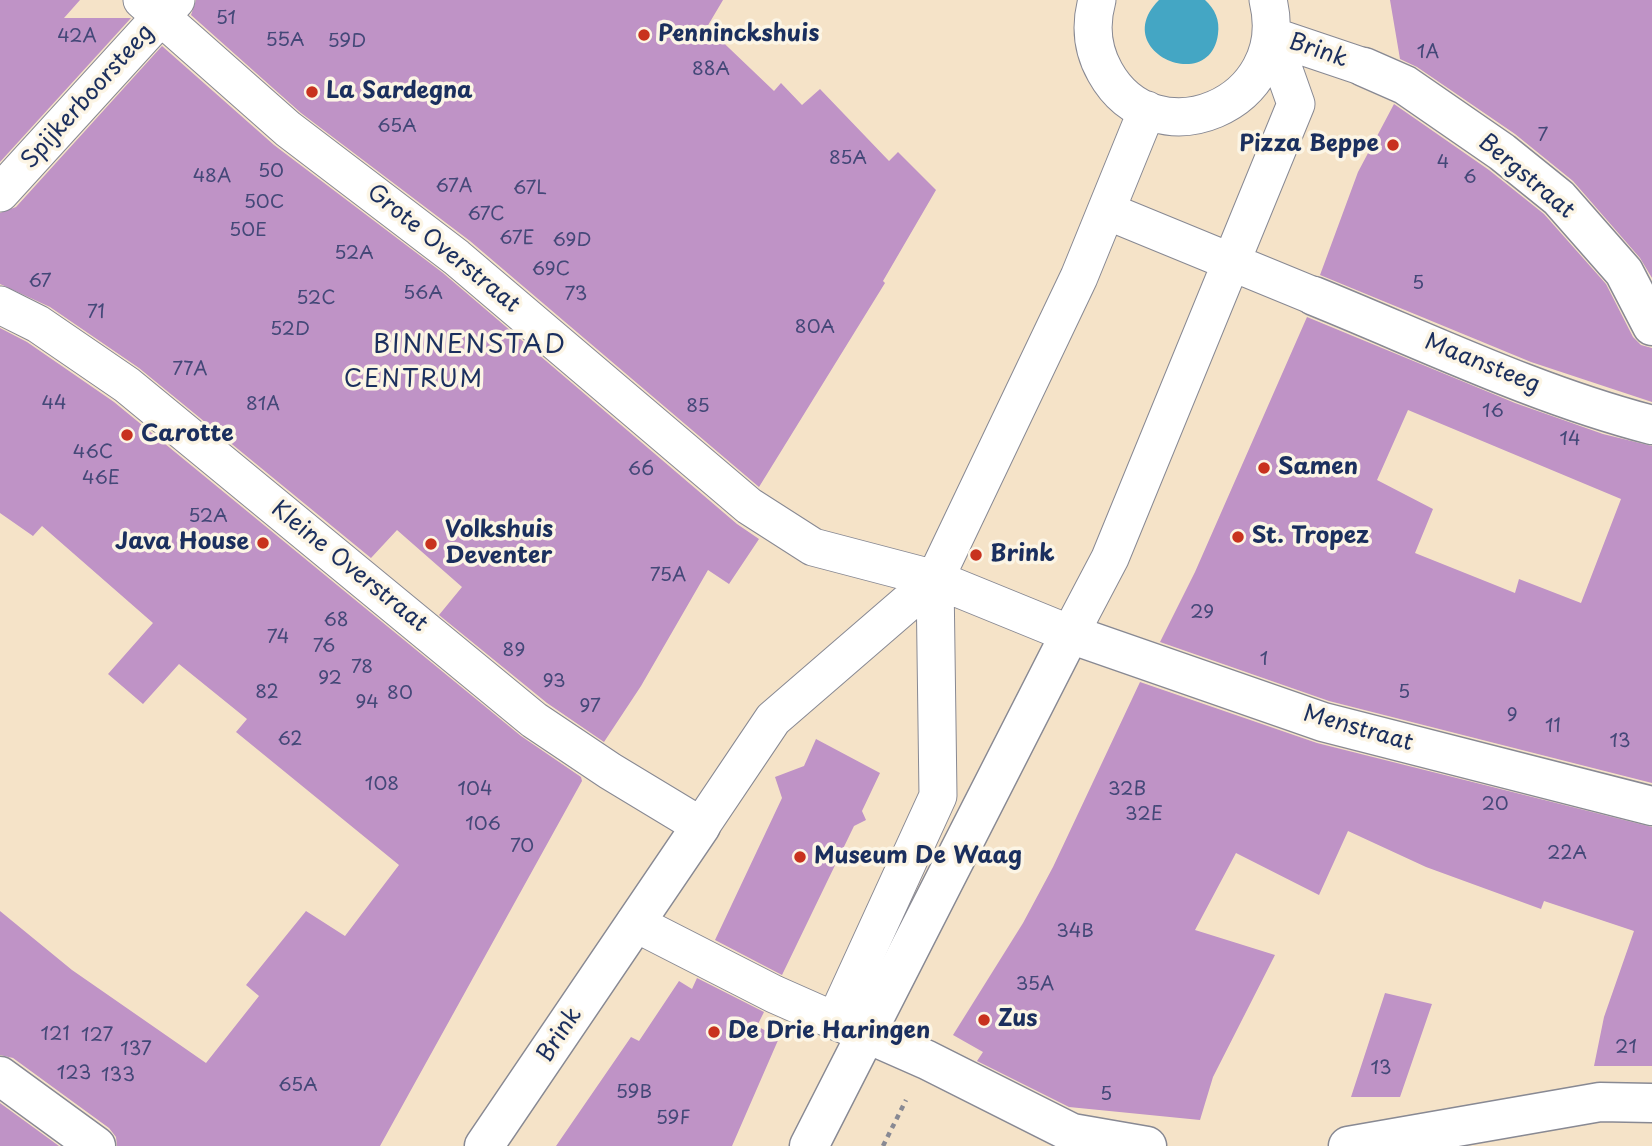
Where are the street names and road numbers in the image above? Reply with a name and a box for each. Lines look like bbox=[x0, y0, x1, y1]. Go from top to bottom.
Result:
street label: Spijkerboorsteeg bbox=[16, 19, 160, 175]
street label: Brink bbox=[1285, 28, 1351, 74]
street label: Bergstraat bbox=[1472, 129, 1580, 225]
street label: Grote Overstraat bbox=[361, 179, 525, 319]
street label: Maansteeg bbox=[1420, 328, 1544, 400]
street label: Kleine Overstraat bbox=[265, 496, 433, 638]
street label: Menstraat bbox=[1300, 700, 1416, 758]
street label: Brink bbox=[532, 1002, 588, 1068]

